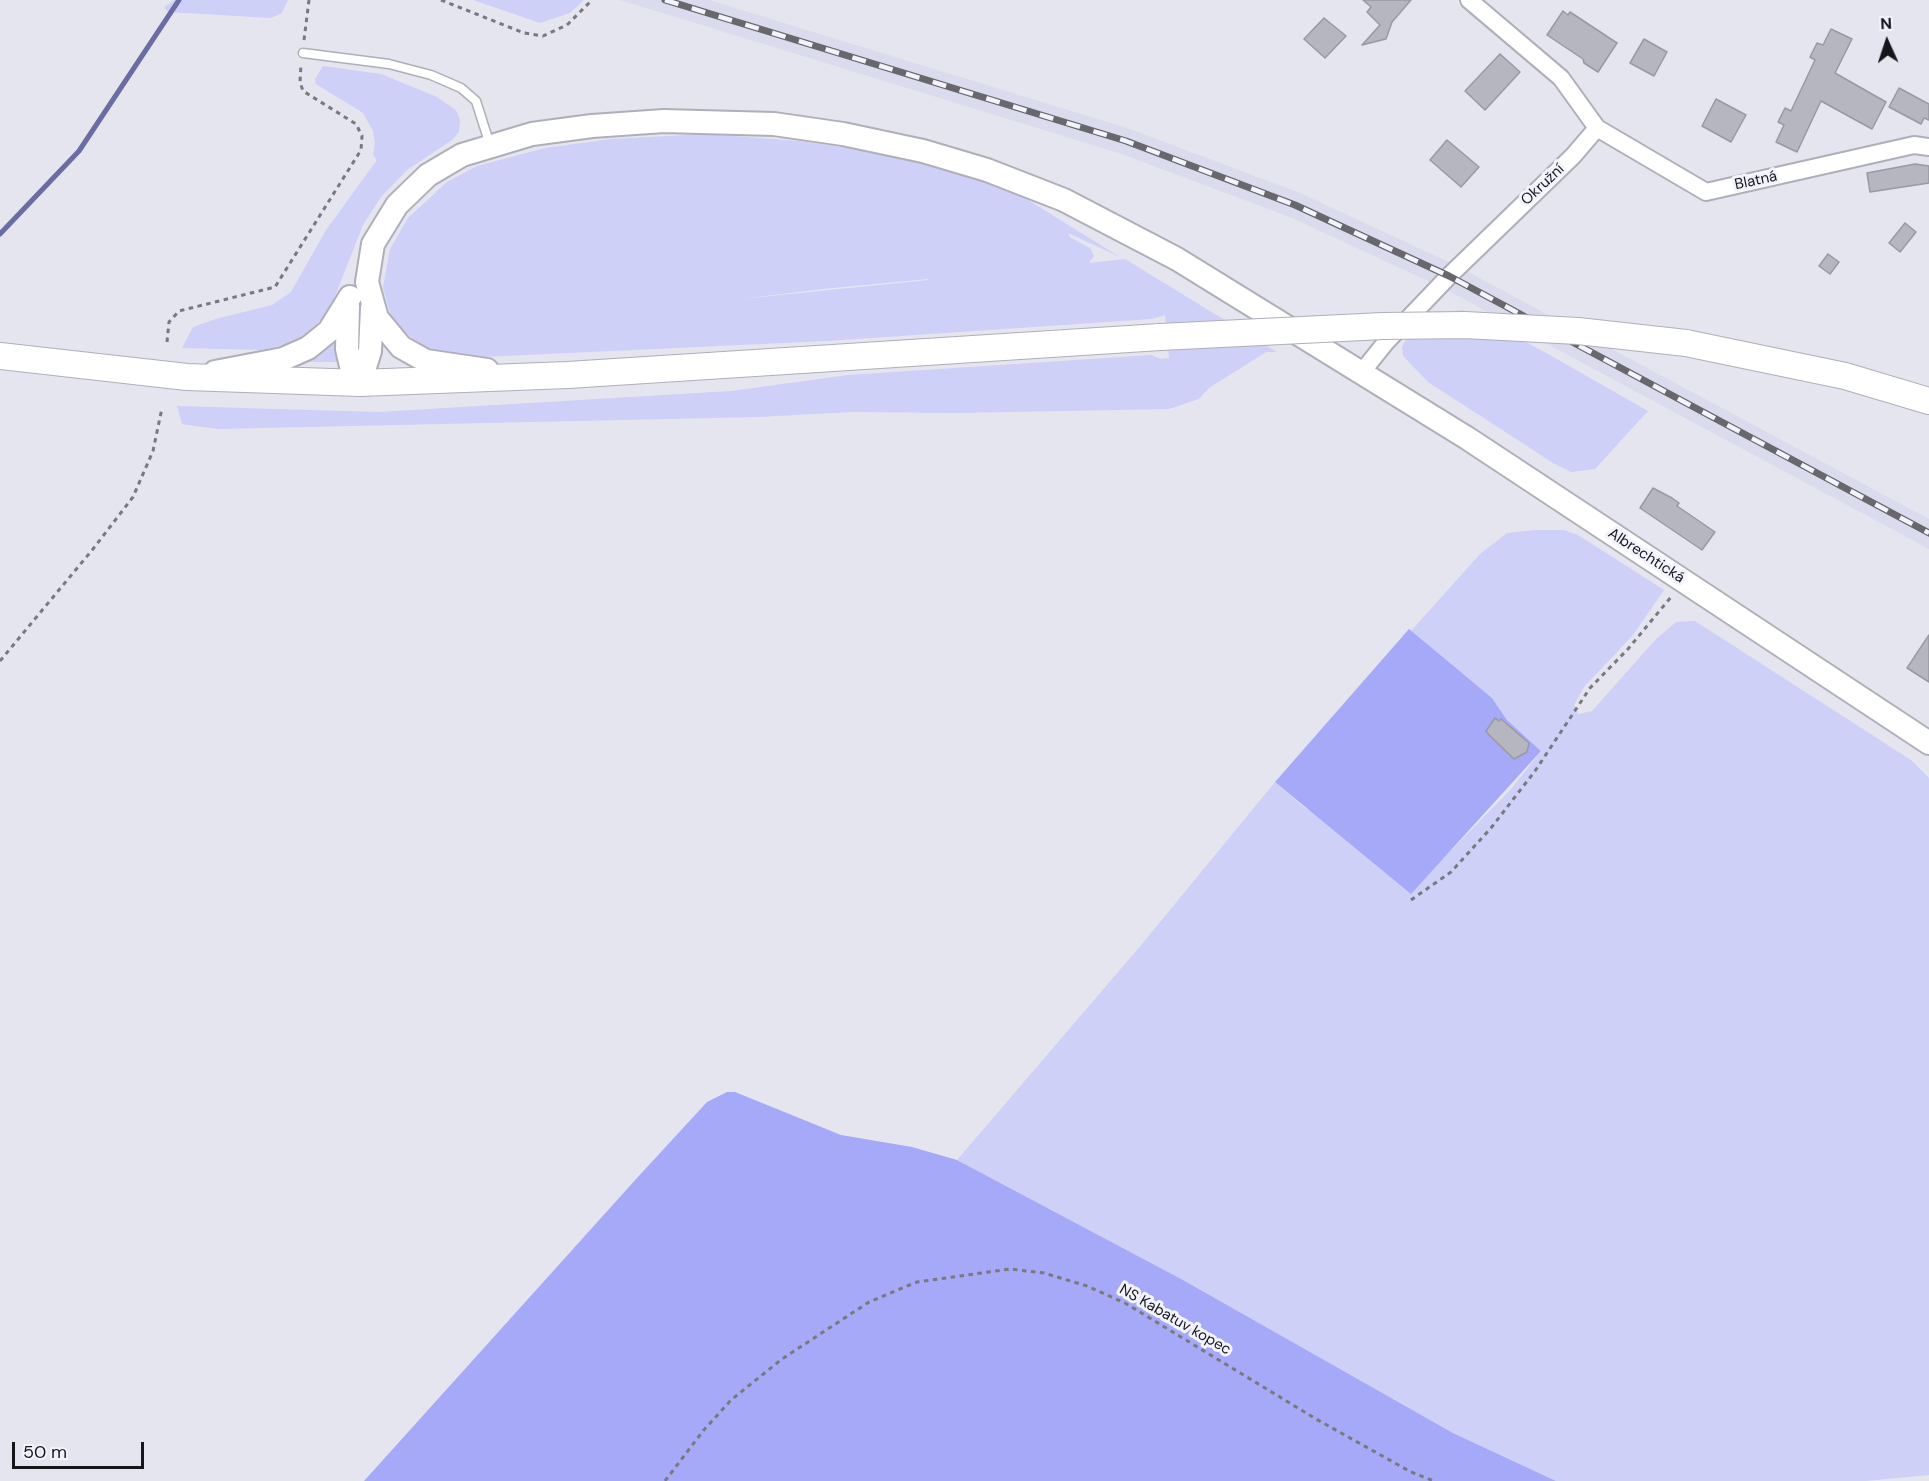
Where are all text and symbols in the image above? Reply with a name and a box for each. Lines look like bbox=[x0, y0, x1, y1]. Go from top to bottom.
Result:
north arrow bbox=[1857, 12, 1917, 72]
text: N bbox=[1880, 13, 1892, 34]
street label: Okružní bbox=[1518, 161, 1568, 209]
street label: Blatná bbox=[1733, 168, 1779, 194]
street label: Albrechtická bbox=[1604, 525, 1688, 587]
street label: NS Kabatuv kopec bbox=[1116, 1281, 1234, 1359]
scale bar bbox=[15, 1430, 147, 1468]
text: 50 m bbox=[23, 1440, 67, 1464]

